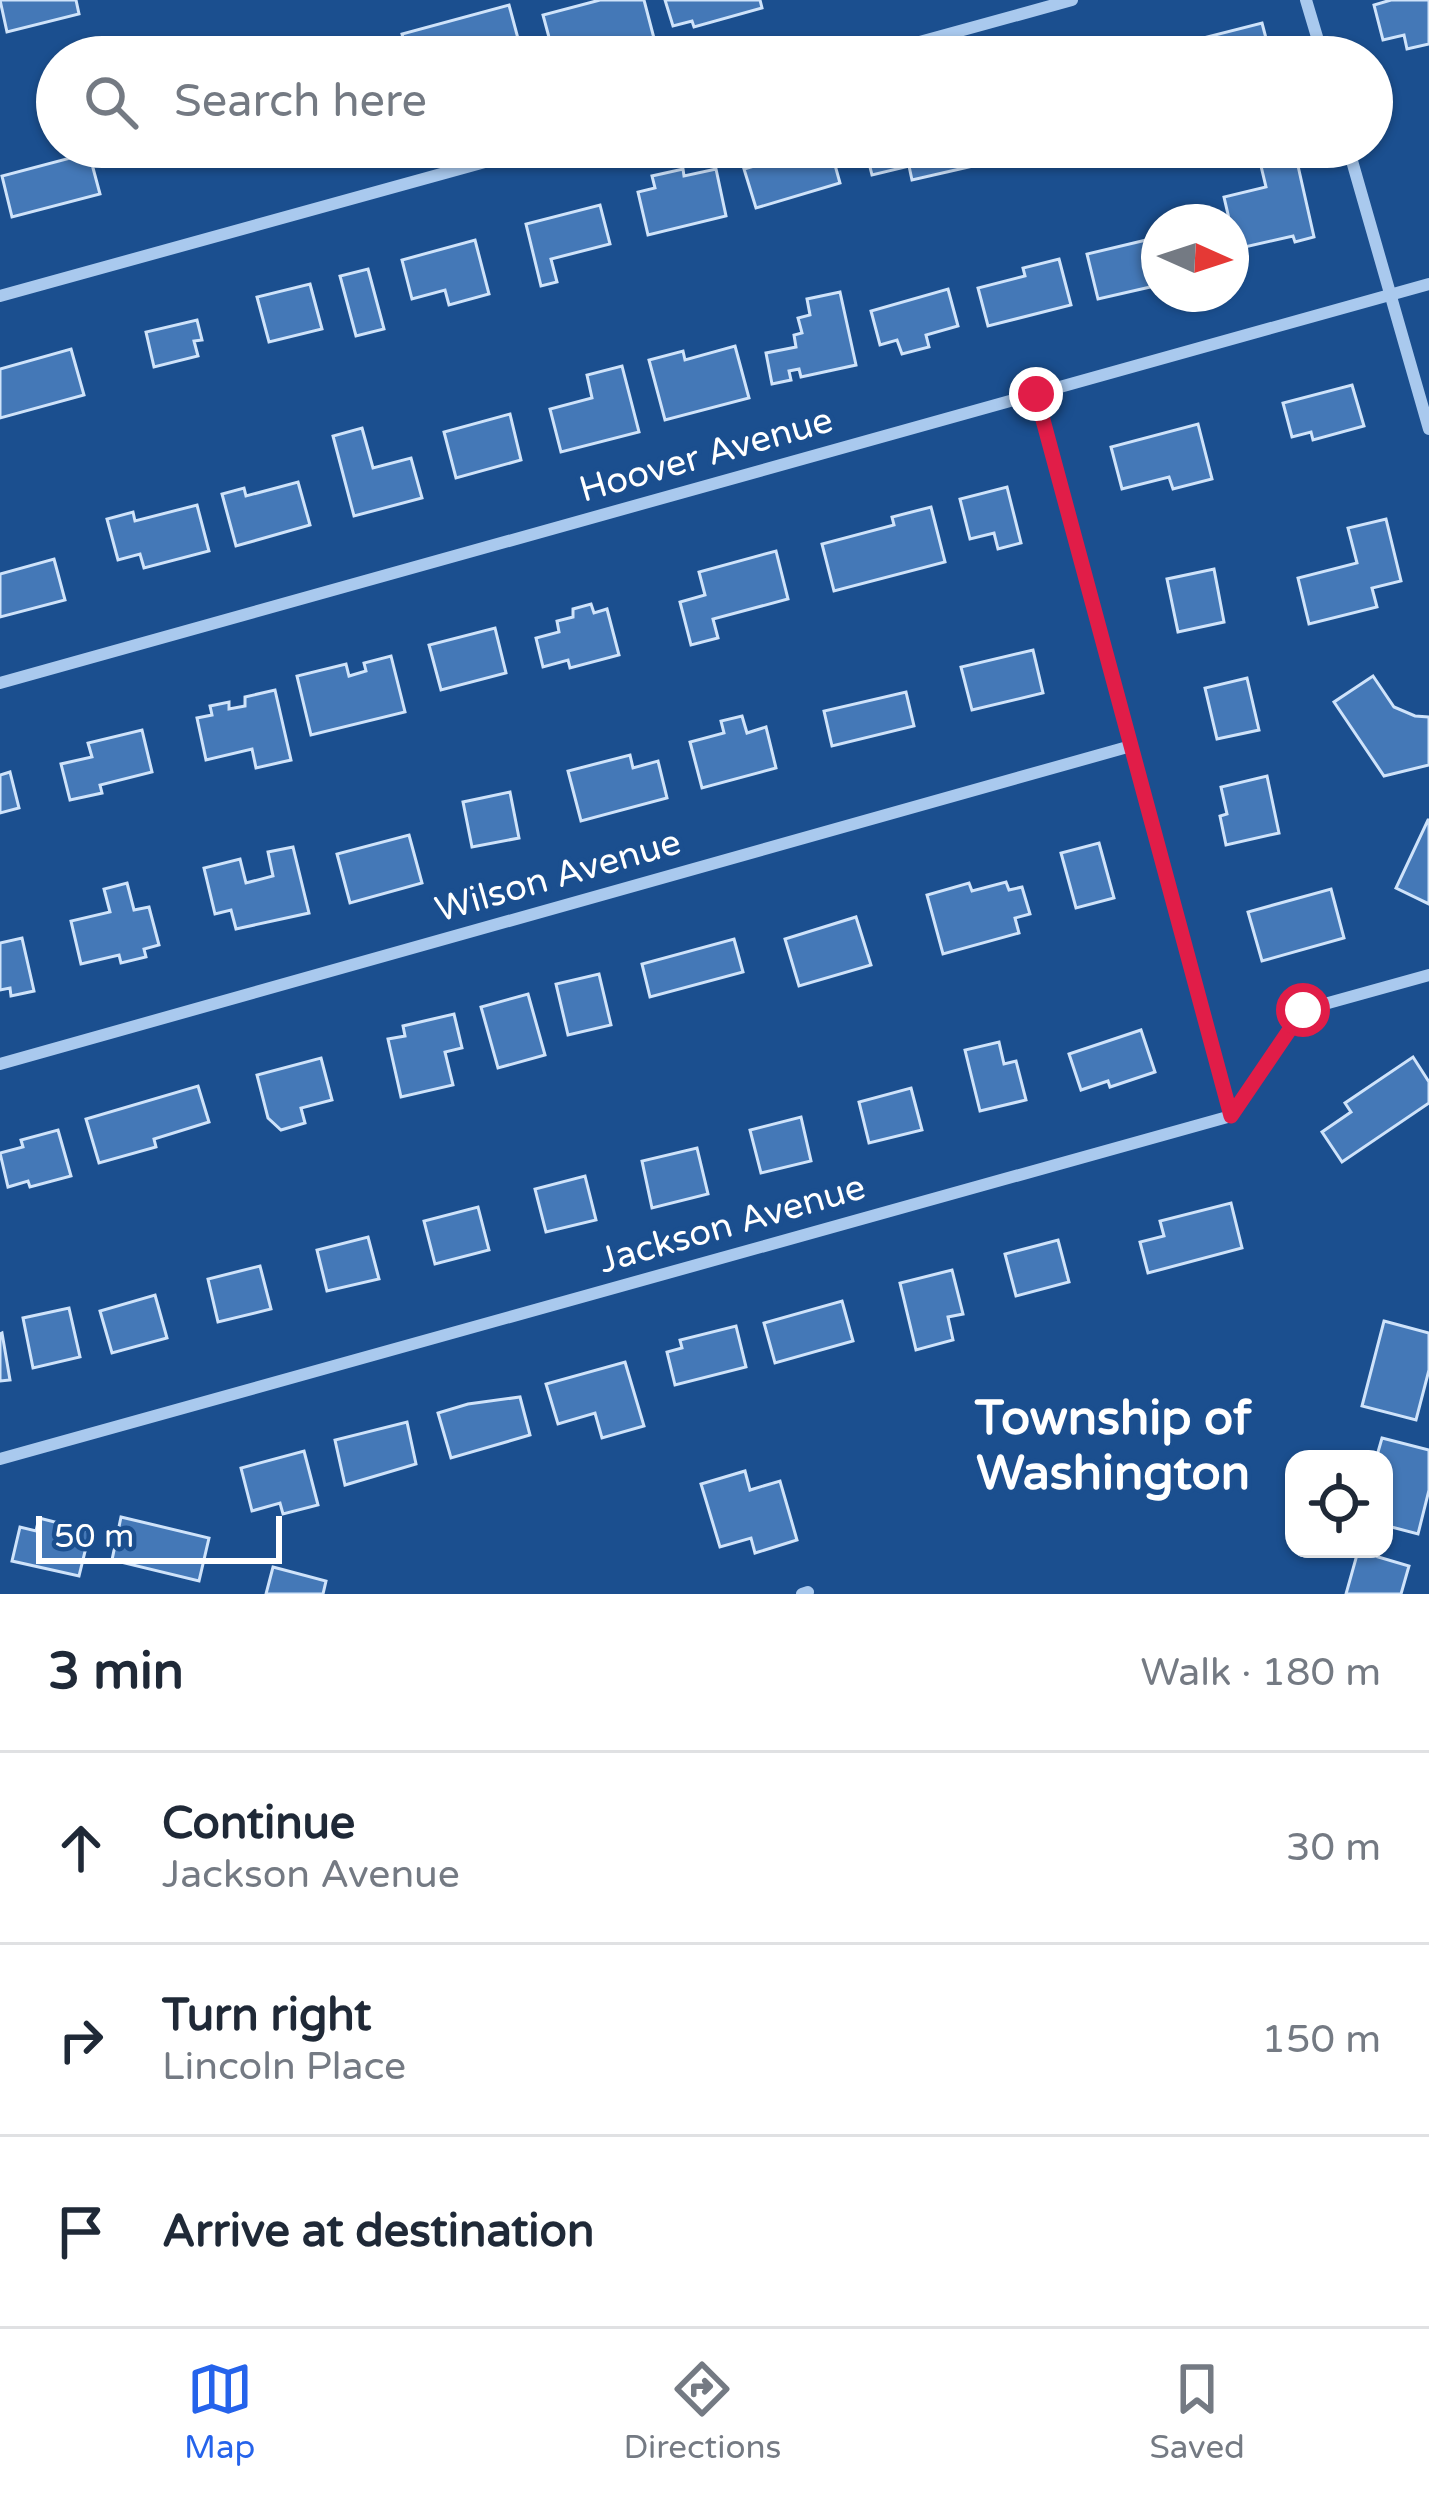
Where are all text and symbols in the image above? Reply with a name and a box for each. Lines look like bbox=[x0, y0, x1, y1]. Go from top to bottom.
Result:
search box bbox=[36, 36, 1393, 168]
icon: search bbox=[78, 69, 144, 135]
text: Search here bbox=[174, 75, 427, 129]
north arrow bbox=[1141, 204, 1249, 312]
route end bbox=[1009, 367, 1063, 421]
street label: Hoover Avenue bbox=[574, 398, 838, 512]
street label: Wilson Avenue bbox=[430, 820, 686, 932]
route start bbox=[1276, 983, 1330, 1037]
street label: Jackson Avenue bbox=[594, 1165, 870, 1283]
district label: Township of Washington bbox=[974, 1390, 1252, 1503]
map controls bbox=[1285, 1450, 1393, 1558]
button: locate bbox=[1285, 1450, 1393, 1558]
scale bar bbox=[36, 1510, 282, 1563]
text: 50 m bbox=[54, 1517, 134, 1556]
text: 3 min bbox=[48, 1641, 184, 1703]
text: Walk · 180 m bbox=[1140, 1649, 1381, 1696]
text: Continue bbox=[162, 1797, 355, 1851]
icon: ahead bbox=[48, 1815, 114, 1881]
text: 30 m bbox=[1286, 1824, 1381, 1871]
text: Jackson Avenue bbox=[162, 1851, 460, 1898]
text: Turn right bbox=[162, 1989, 371, 2043]
icon: right bbox=[48, 2007, 114, 2073]
text: 150 m bbox=[1262, 2016, 1381, 2063]
text: Lincoln Place bbox=[162, 2043, 406, 2090]
icon: arrive bbox=[48, 2199, 114, 2265]
text: Arrive at destination bbox=[162, 2205, 594, 2259]
tab: Map bbox=[184, 2356, 255, 2467]
tab: Directions bbox=[623, 2356, 781, 2467]
tab: Saved bbox=[1150, 2356, 1245, 2467]

